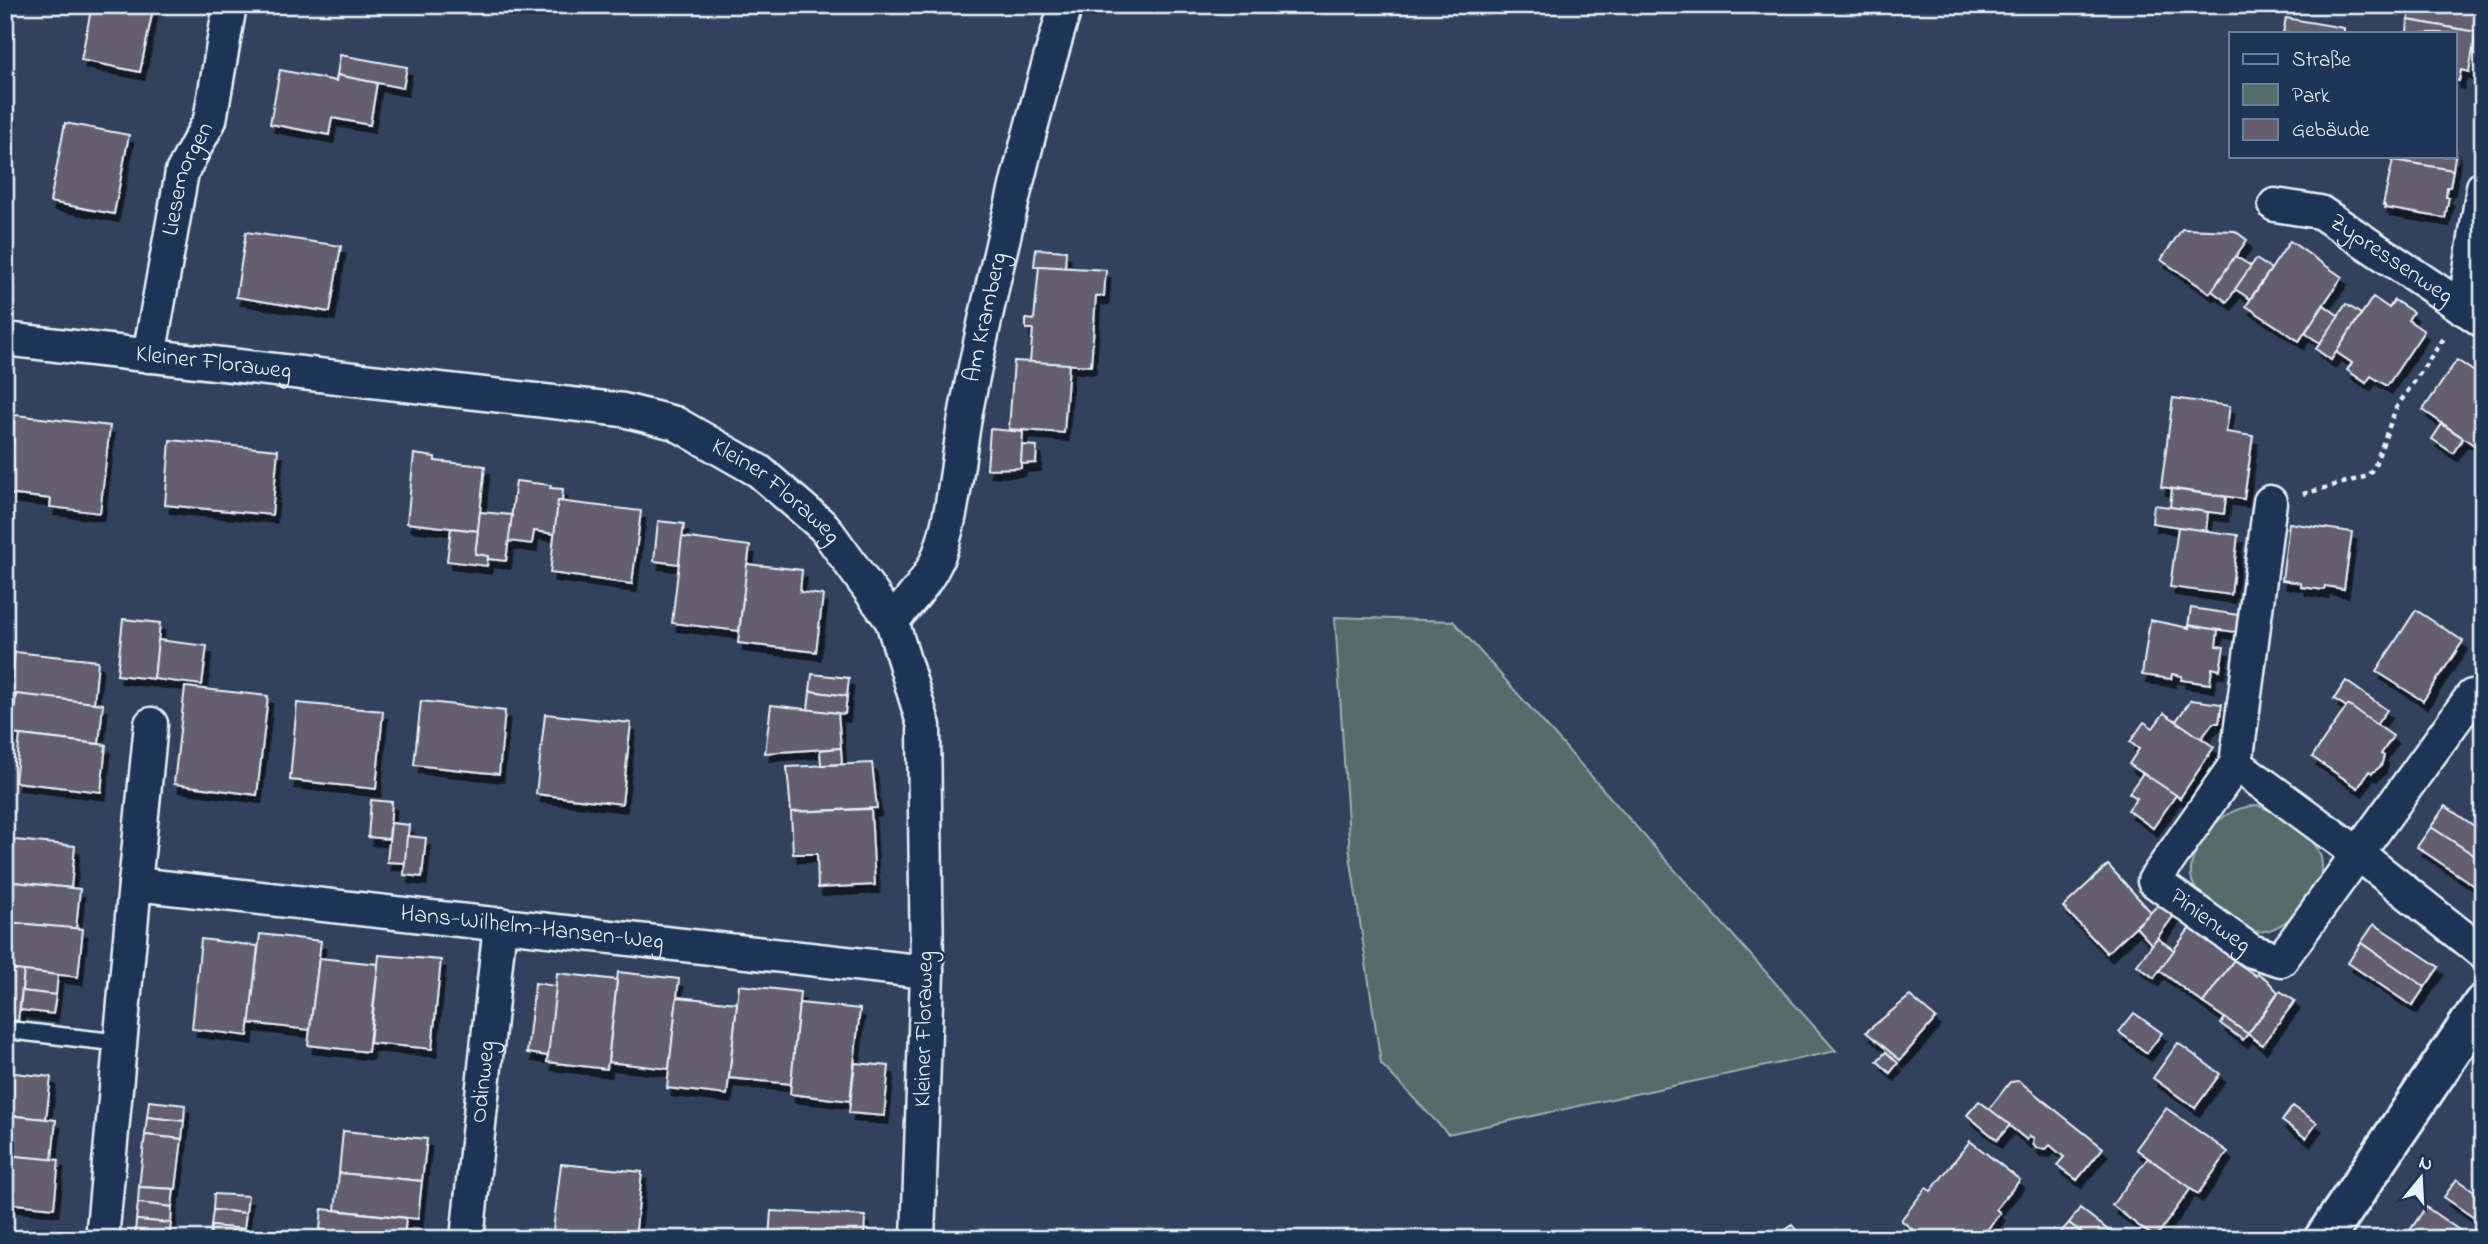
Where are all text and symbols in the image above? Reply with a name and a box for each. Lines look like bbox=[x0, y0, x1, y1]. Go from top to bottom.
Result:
legend bbox=[2229, 32, 2456, 158]
text: Straße bbox=[2292, 46, 2351, 76]
text: Park bbox=[2292, 82, 2331, 112]
street label: Liesemorgen bbox=[153, 116, 223, 238]
text: Gebäude bbox=[2292, 116, 2370, 146]
street label: Zypressenweg bbox=[2322, 205, 2460, 314]
street label: Am Kramberg bbox=[955, 249, 1017, 385]
street label: Kleiner Floraweg bbox=[134, 337, 293, 389]
street label: Kleiner Floraweg bbox=[705, 430, 849, 552]
street label: Pinienweg bbox=[2162, 880, 2258, 963]
street label: Hans-Wilhelm-Hansen-Weg bbox=[399, 896, 666, 960]
street label: Kleiner Floraweg bbox=[906, 950, 944, 1108]
street label: Odinweg bbox=[462, 1039, 505, 1125]
north arrow bbox=[2386, 1142, 2456, 1212]
text: N bbox=[2415, 1149, 2436, 1179]

